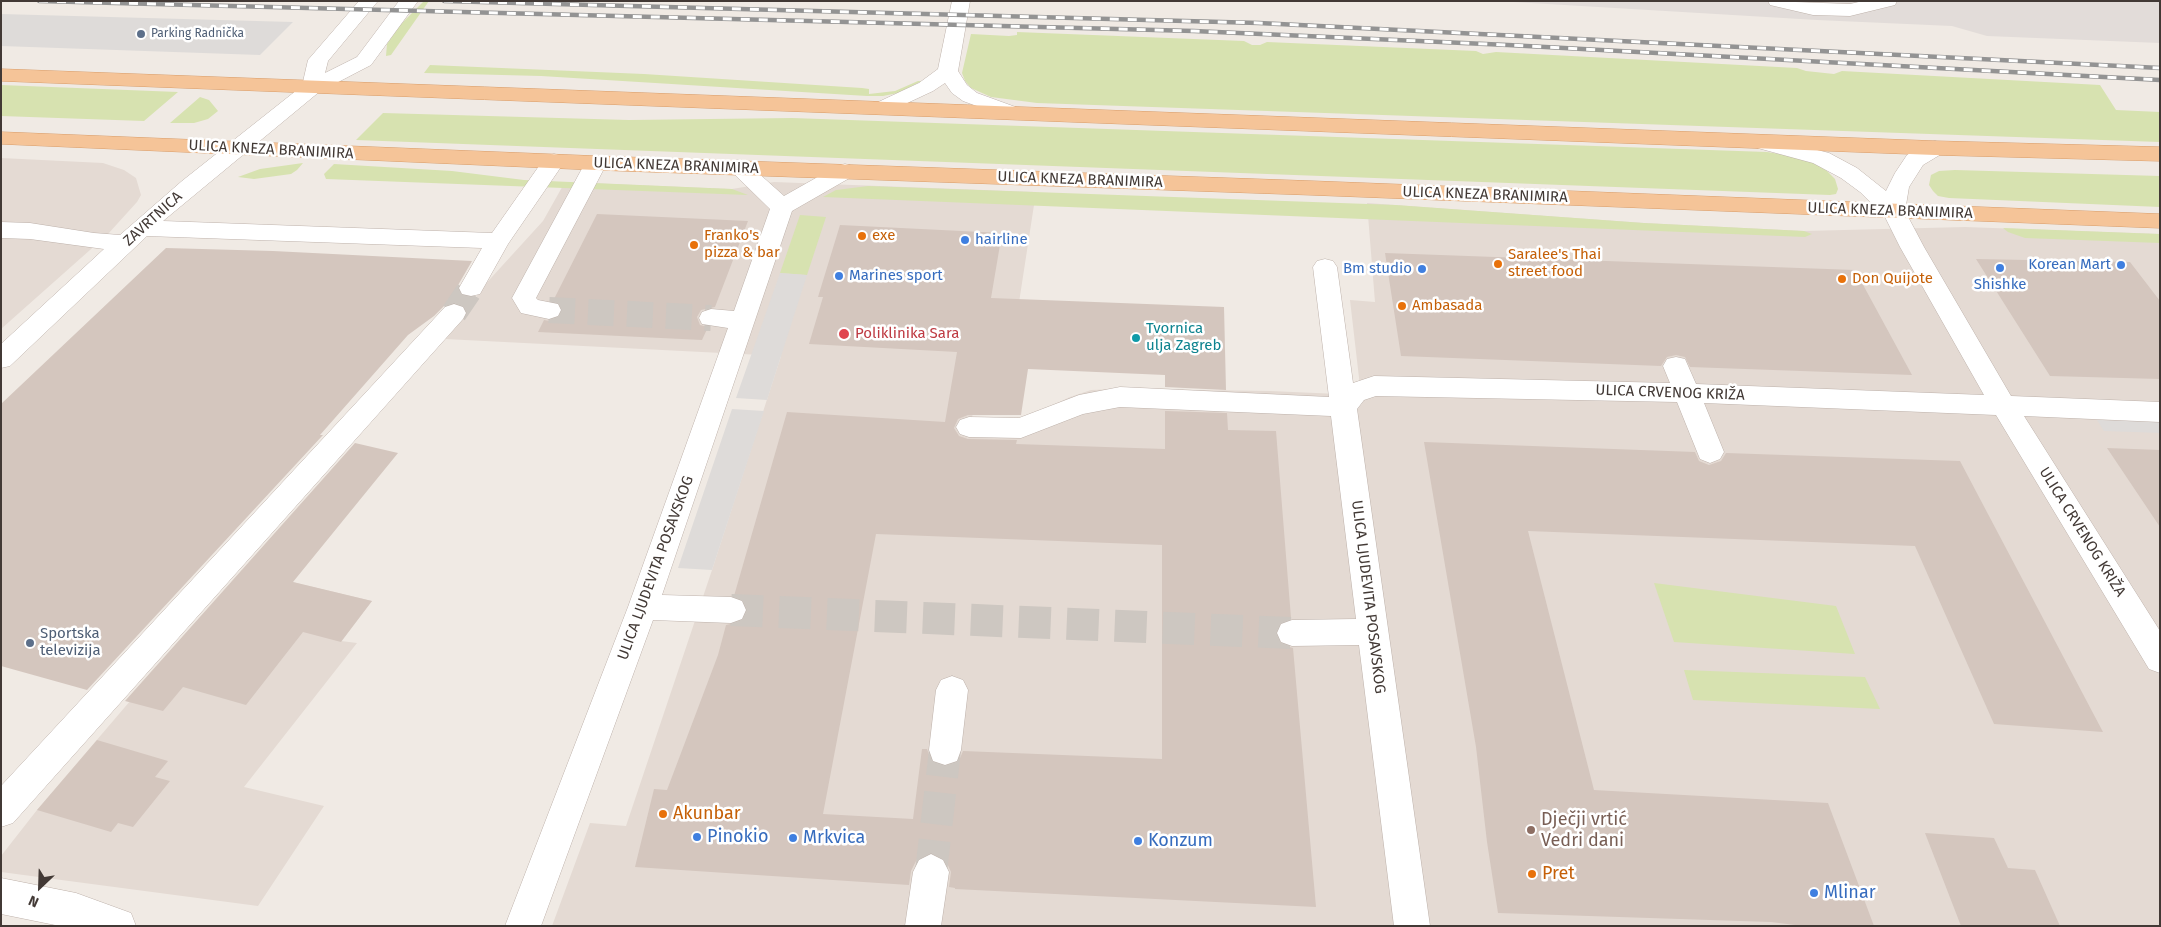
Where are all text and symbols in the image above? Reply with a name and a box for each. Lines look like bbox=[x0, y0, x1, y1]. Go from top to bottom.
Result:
place label: Parking Radnička bbox=[151, 27, 244, 41]
marker: Parking Radnička bbox=[135, 28, 147, 40]
street label: ULICA KNEZA BRANIMIRA bbox=[188, 137, 354, 163]
street label: ULICA KNEZA BRANIMIRA bbox=[593, 154, 759, 178]
street label: ULICA KNEZA BRANIMIRA bbox=[997, 168, 1163, 192]
street label: ULICA KNEZA BRANIMIRA bbox=[1402, 183, 1568, 207]
street label: ZAVRTNICA bbox=[120, 188, 186, 250]
street label: ULICA KNEZA BRANIMIRA bbox=[1807, 199, 1973, 223]
place label: Franko's pizza & bar bbox=[704, 227, 780, 262]
place label: exe bbox=[872, 227, 895, 245]
marker: exe bbox=[856, 230, 868, 242]
place label: hairline bbox=[975, 231, 1028, 249]
marker: hairline bbox=[959, 234, 971, 246]
marker: Franko's pizza & bar bbox=[688, 239, 700, 251]
place label: Saralee's Thai street food bbox=[1508, 246, 1601, 281]
place label: Korean Mart bbox=[2028, 256, 2111, 274]
marker: Saralee's Thai street food bbox=[1492, 258, 1504, 270]
marker: Korean Mart bbox=[2115, 259, 2127, 271]
place label: Bm studio bbox=[1343, 260, 1412, 278]
marker: Shishke bbox=[1994, 262, 2006, 274]
marker: Bm studio bbox=[1416, 263, 1428, 275]
place label: Marines sport bbox=[849, 267, 943, 285]
marker: Marines sport bbox=[833, 270, 845, 282]
place label: Don Quijote bbox=[1852, 270, 1933, 288]
marker: Don Quijote bbox=[1836, 273, 1848, 285]
place label: Shishke bbox=[1974, 276, 2026, 294]
place label: Ambasada bbox=[1412, 297, 1482, 315]
marker: Ambasada bbox=[1396, 300, 1408, 312]
place label: Tvornica ulja Zagreb bbox=[1146, 320, 1221, 355]
place label: Poliklinika Sara bbox=[855, 325, 959, 343]
marker: Poliklinika Sara bbox=[837, 327, 851, 341]
marker: Tvornica ulja Zagreb bbox=[1130, 332, 1142, 344]
street label: ULICA CRVENOG KRIŽA bbox=[1595, 381, 1745, 405]
street label: ULICA CRVENOG KRIŽA bbox=[2035, 464, 2129, 600]
street label: ULICA LJUDEVITA POSAVSKOG bbox=[614, 473, 698, 663]
street label: ULICA LJUDEVITA POSAVSKOG bbox=[1347, 499, 1389, 695]
place label: Sportska televizija bbox=[40, 625, 101, 660]
marker: Sportska televizija bbox=[24, 637, 36, 649]
place label: Akunbar bbox=[673, 803, 741, 825]
marker: Akunbar bbox=[657, 808, 669, 820]
place label: Dječji vrtić Vedri dani bbox=[1541, 809, 1627, 852]
marker: Dječji vrtić Vedri dani bbox=[1525, 824, 1537, 836]
place label: Pinokio bbox=[707, 826, 768, 848]
place label: Mrkvica bbox=[803, 827, 865, 849]
place label: Konzum bbox=[1148, 830, 1213, 852]
marker: Pinokio bbox=[691, 831, 703, 843]
marker: Mrkvica bbox=[787, 832, 799, 844]
marker: Konzum bbox=[1132, 835, 1144, 847]
north arrow bbox=[15, 862, 65, 912]
place label: Pret bbox=[1542, 863, 1575, 885]
marker: Pret bbox=[1526, 868, 1538, 880]
place label: Mlinar bbox=[1824, 882, 1876, 904]
marker: Mlinar bbox=[1808, 887, 1820, 899]
text: N bbox=[26, 892, 41, 911]

